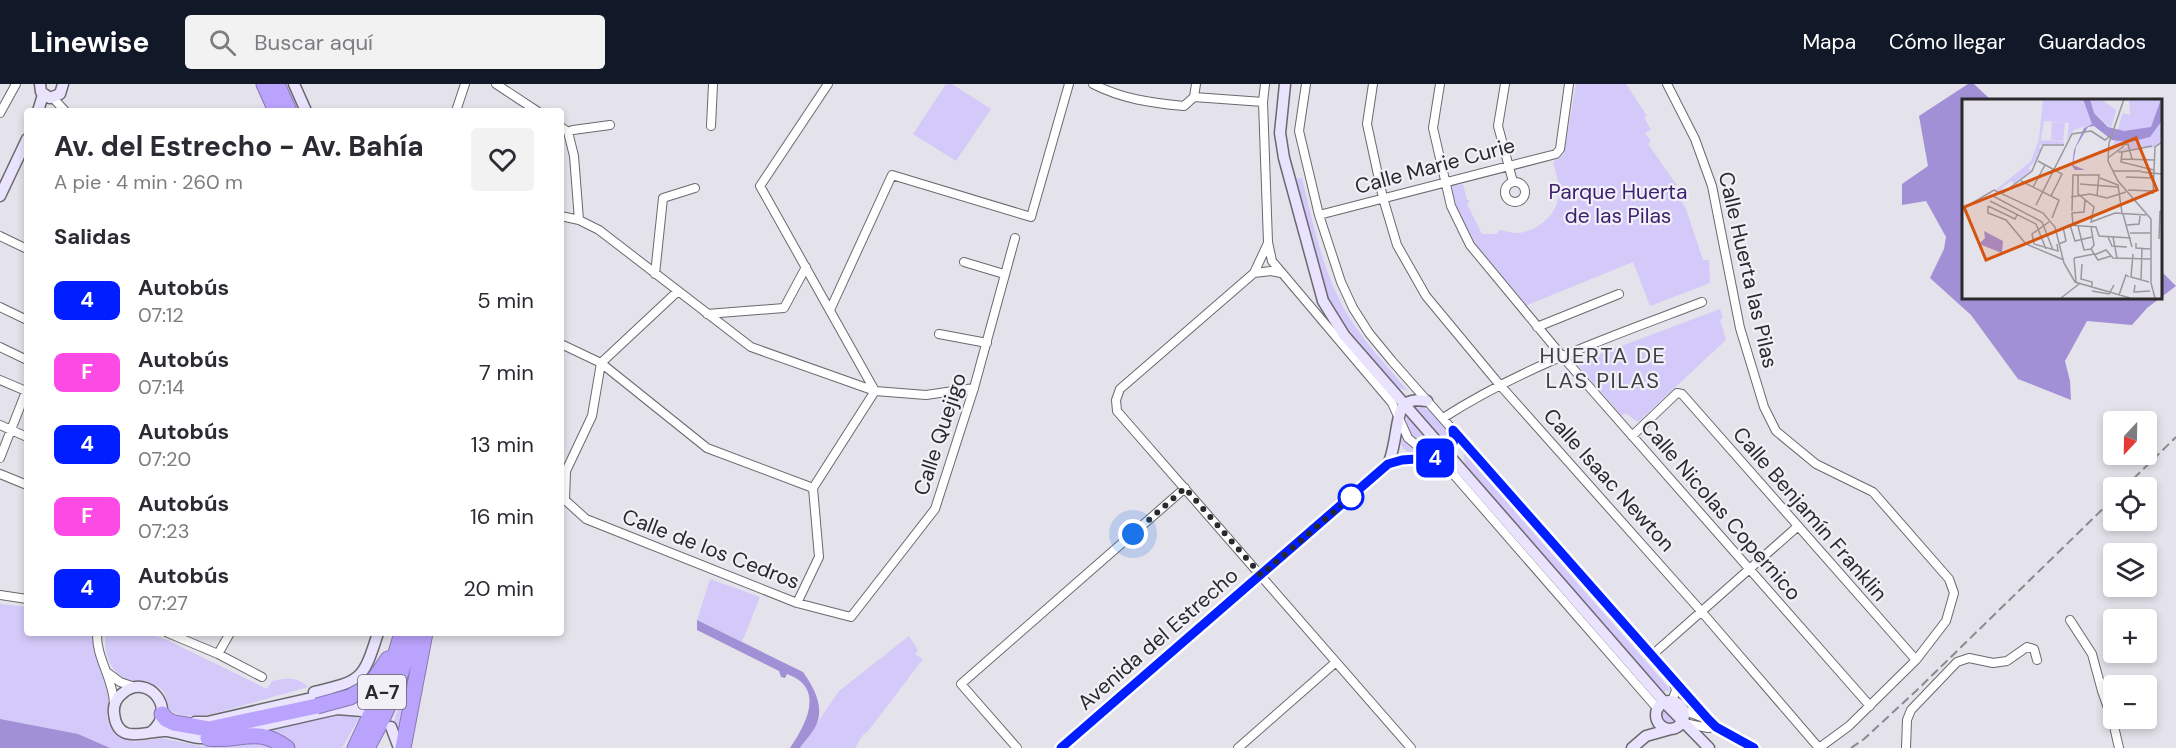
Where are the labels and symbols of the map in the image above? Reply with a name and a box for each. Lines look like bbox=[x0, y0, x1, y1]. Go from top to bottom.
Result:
inset map bbox=[1962, 99, 2161, 298]
street label: Calle Marie Curie bbox=[1352, 131, 1518, 201]
street label: Calle Huerta las Pilas bbox=[1712, 169, 1784, 371]
park label: Parque Huerta de las Pilas bbox=[1549, 178, 1687, 230]
district label: HUERTA DE LAS PILAS bbox=[1539, 341, 1667, 395]
street label: Calle Quejigo bbox=[907, 369, 973, 499]
street label: Calle Isaac Newton bbox=[1537, 402, 1681, 558]
north arrow bbox=[2103, 411, 2157, 465]
street label: Calle Nicolas Copernico bbox=[1634, 413, 1808, 607]
street label: Calle Benjamín Franklin bbox=[1726, 421, 1894, 607]
line badge: 4 bbox=[1416, 438, 1454, 478]
unlabelled marker bbox=[1338, 484, 1364, 510]
street label: Calle de los Cedros bbox=[618, 502, 804, 596]
your location bbox=[1118, 519, 1148, 549]
street label: Avenida del Estrecho bbox=[1072, 562, 1244, 716]
road number: A-7 bbox=[358, 675, 406, 709]

